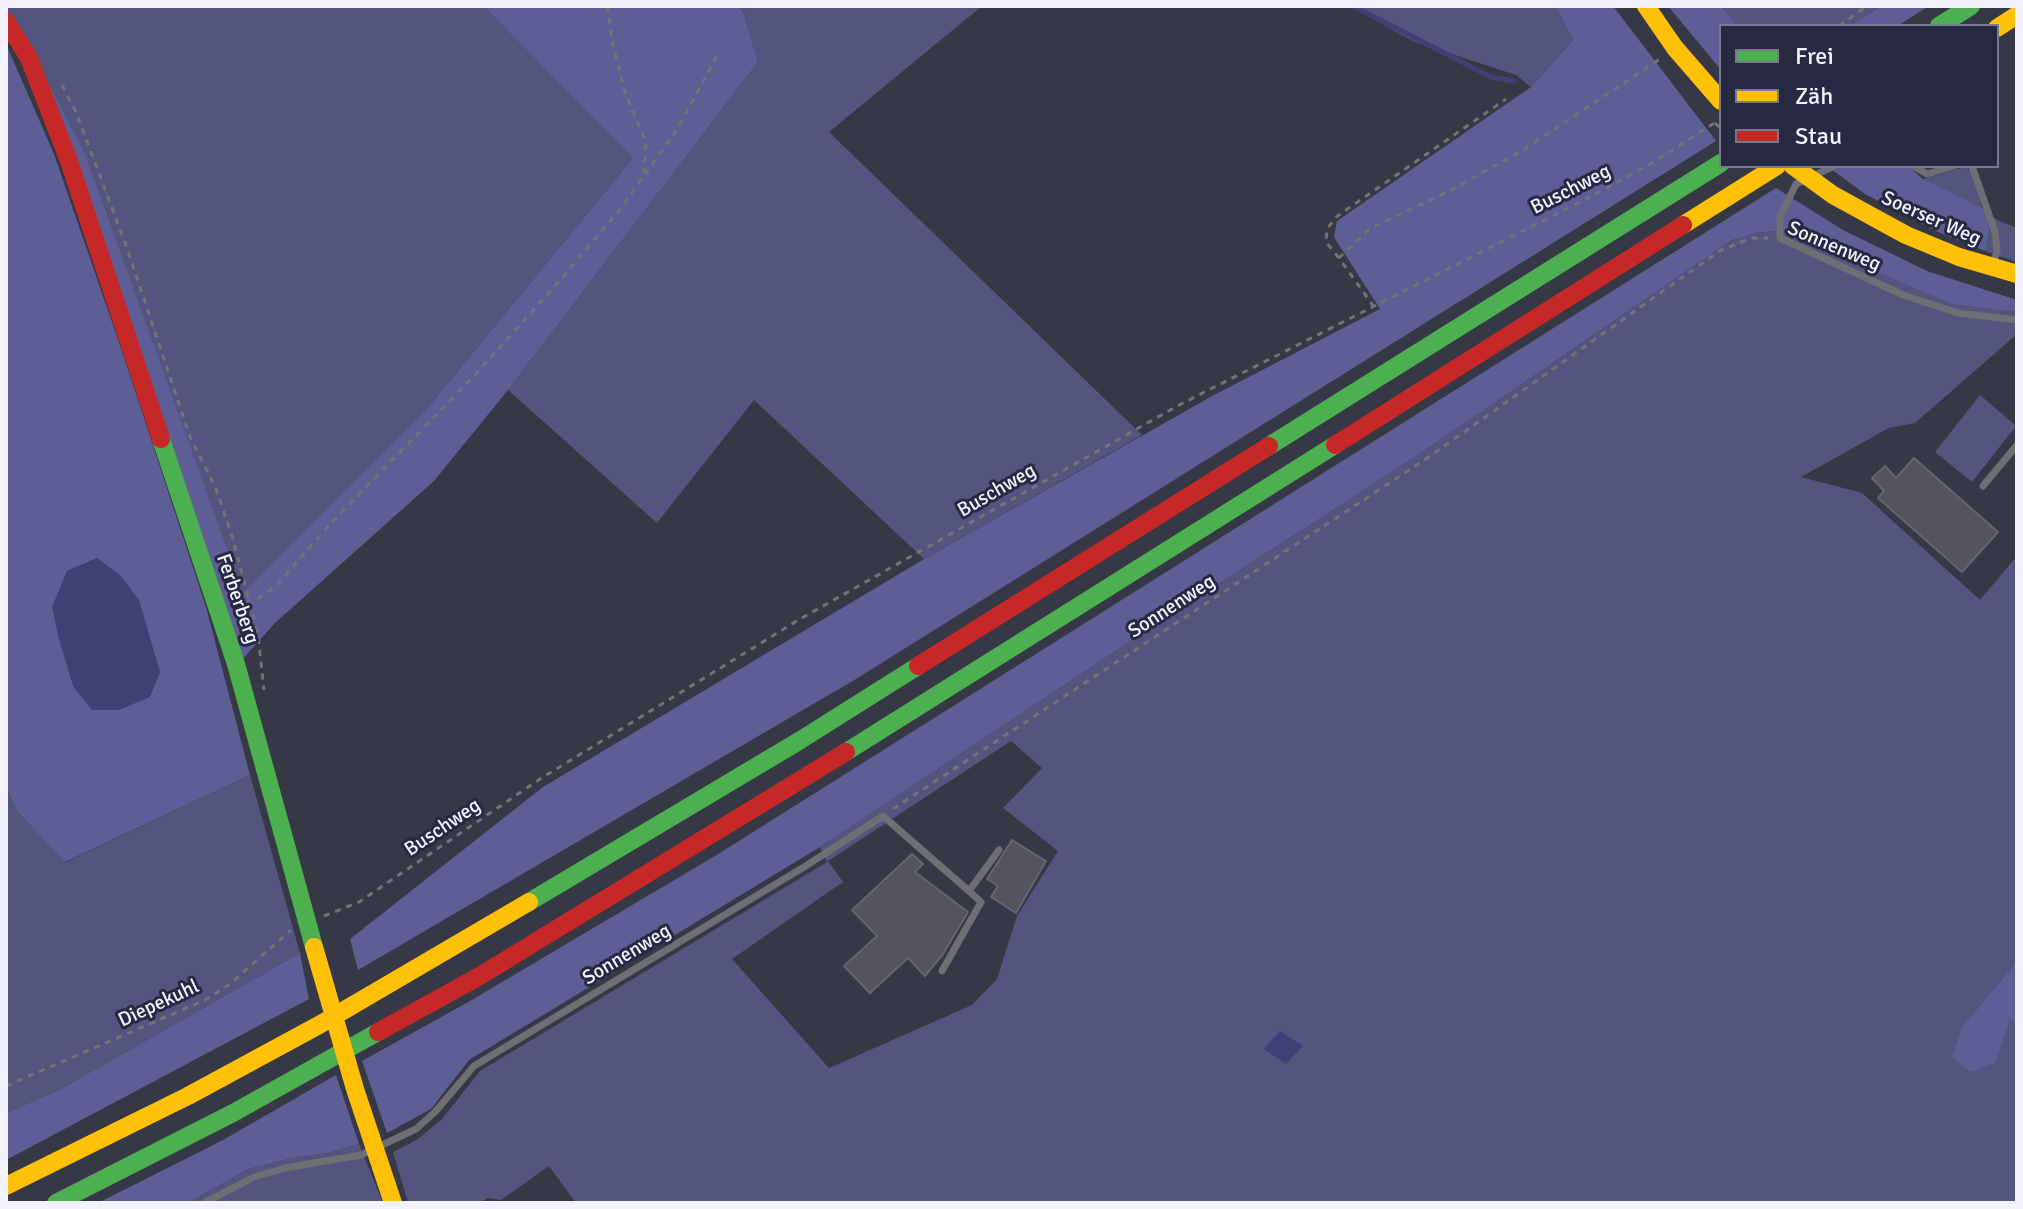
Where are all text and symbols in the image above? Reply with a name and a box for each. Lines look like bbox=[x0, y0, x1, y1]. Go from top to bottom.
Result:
legend bbox=[1719, 24, 1999, 168]
text: Frei bbox=[1795, 41, 1834, 71]
text: Zäh bbox=[1795, 81, 1833, 111]
text: Stau bbox=[1795, 121, 1842, 151]
street label: Buschweg bbox=[1527, 160, 1615, 220]
street label: Soerser Weg bbox=[1878, 186, 1984, 252]
street label: Sonnenweg bbox=[1784, 217, 1884, 277]
street label: Buschweg bbox=[954, 459, 1040, 523]
street label: Ferberberg bbox=[210, 551, 264, 647]
street label: Sonnenweg bbox=[1124, 570, 1220, 644]
street label: Buschweg bbox=[400, 794, 486, 862]
street label: Sonnenweg bbox=[579, 919, 675, 991]
street label: Diepekuhl bbox=[115, 975, 203, 1033]

